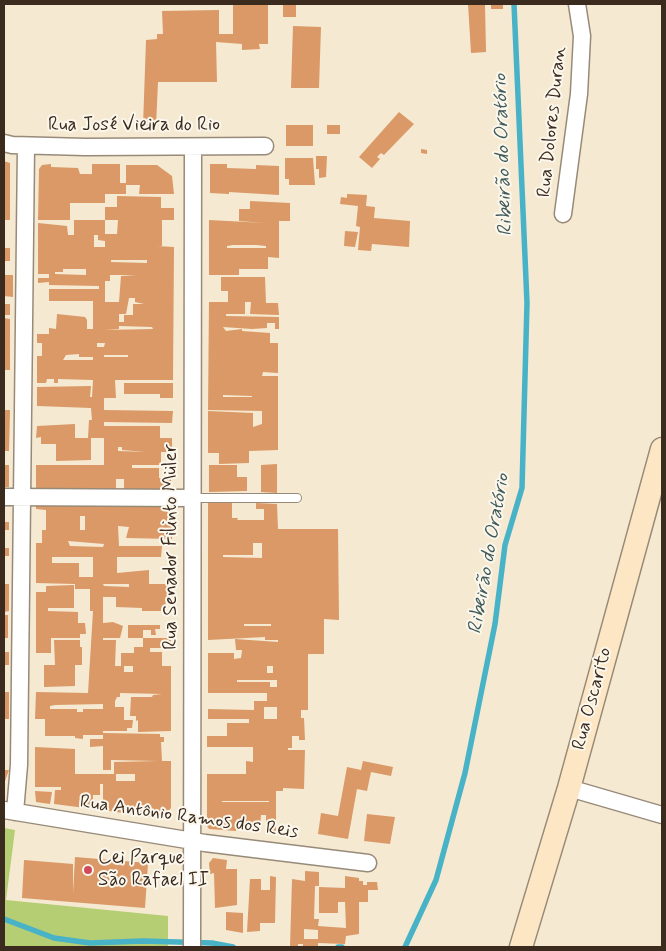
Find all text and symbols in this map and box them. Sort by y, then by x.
street label: Rua Dolores Duran [534,46,572,198]
water label: Ribeirão do Oratório [489,73,519,237]
street label: Rua José Vieira do Rio [48,115,220,137]
street label: Rua Senador Filinto Müler [161,444,183,650]
water label: Ribeirão do Oratório [464,472,516,636]
street label: Rua Oscarito [568,645,618,753]
street label: Rua Antônio Ramos dos Reis [78,791,300,845]
place label: Cei Parque São Rafael II [98,848,209,892]
marker: Cei Parque São Rafael II [82,864,94,876]

